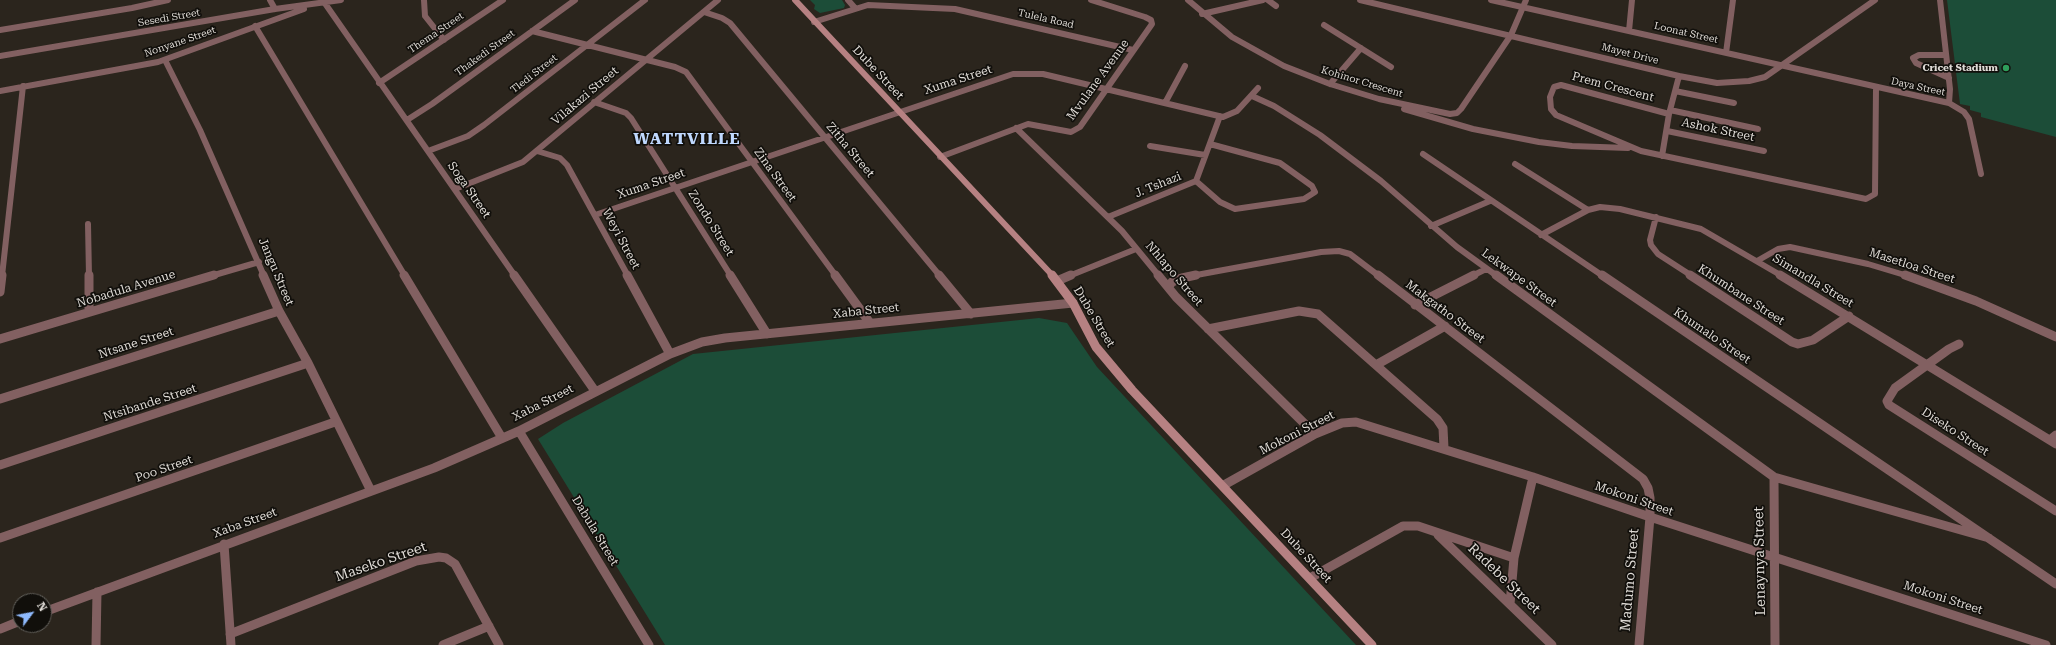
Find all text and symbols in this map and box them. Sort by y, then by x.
street label: Sesedi Street [137,7,201,29]
street label: Tulela Road [1017,7,1075,31]
street label: Thema Street [406,10,466,56]
street label: Loonat Street [1653,20,1719,46]
street label: Nonyane Street [143,24,217,60]
street label: Thakedi Street [453,27,517,79]
street label: Mvulane Avenue [1064,37,1132,123]
street label: Mayet Drive [1600,41,1660,67]
street label: Dube Street [849,43,907,103]
street label: Tledi Street [508,52,560,96]
street label: Xuma Street [922,62,994,98]
place label: Cricet Stadium [1922,62,1998,74]
marker: Cricet Stadium [2001,63,2011,73]
street label: Vilakazi Street [549,64,621,128]
street label: Kohinor Crescent [1320,64,1404,100]
street label: Prem Crescent [1570,69,1656,105]
street label: Daya Street [1890,75,1946,99]
street label: Ashok Street [1680,115,1756,145]
street label: Zitha Street [823,120,877,180]
district label: WATTVILLE [633,129,741,149]
street label: Zina Street [751,145,799,205]
street label: Soga Street [444,159,494,221]
street label: Xuma Street [615,166,687,202]
street label: J. Tshazi [1133,169,1183,201]
street label: Zondo Street [685,187,737,259]
street label: Weyi Street [599,206,643,272]
street label: Jangu Street [255,236,297,308]
street label: Nhlapo Street [1142,239,1206,309]
street label: Masetloa Street [1867,245,1957,287]
street label: Lekwape Street [1479,246,1559,310]
street label: Simandla Street [1770,251,1856,311]
street label: Khumbane Street [1695,262,1787,328]
street label: Nobadula Avenue [75,267,177,311]
street label: Makgatho Street [1403,278,1487,346]
street label: Dube Street [1070,284,1118,350]
street label: Xaba Street [832,300,900,322]
street label: Khumalo Street [1671,305,1753,367]
street label: Ntsane Street [97,324,175,362]
street label: Ntsibande Street [102,381,198,425]
street label: Xaba Street [510,381,576,425]
street label: Diseko Street [1919,405,1991,459]
street label: Mokoni Street [1257,408,1337,458]
street label: Poo Street [133,452,195,486]
street label: Mokoni Street [1593,479,1675,519]
street label: Dabula Street [569,494,621,568]
street label: Xaba Street [211,505,279,541]
street label: Lenaynya Street [1751,506,1769,616]
street label: Dube Street [1277,526,1335,586]
street label: Madumo Street [1617,528,1643,632]
street label: Maseko Street [333,538,429,586]
street label: Radebe Street [1464,540,1544,618]
street label: Mokoni Street [1902,578,1984,618]
north arrow [12,593,52,633]
text: N [34,600,50,614]

